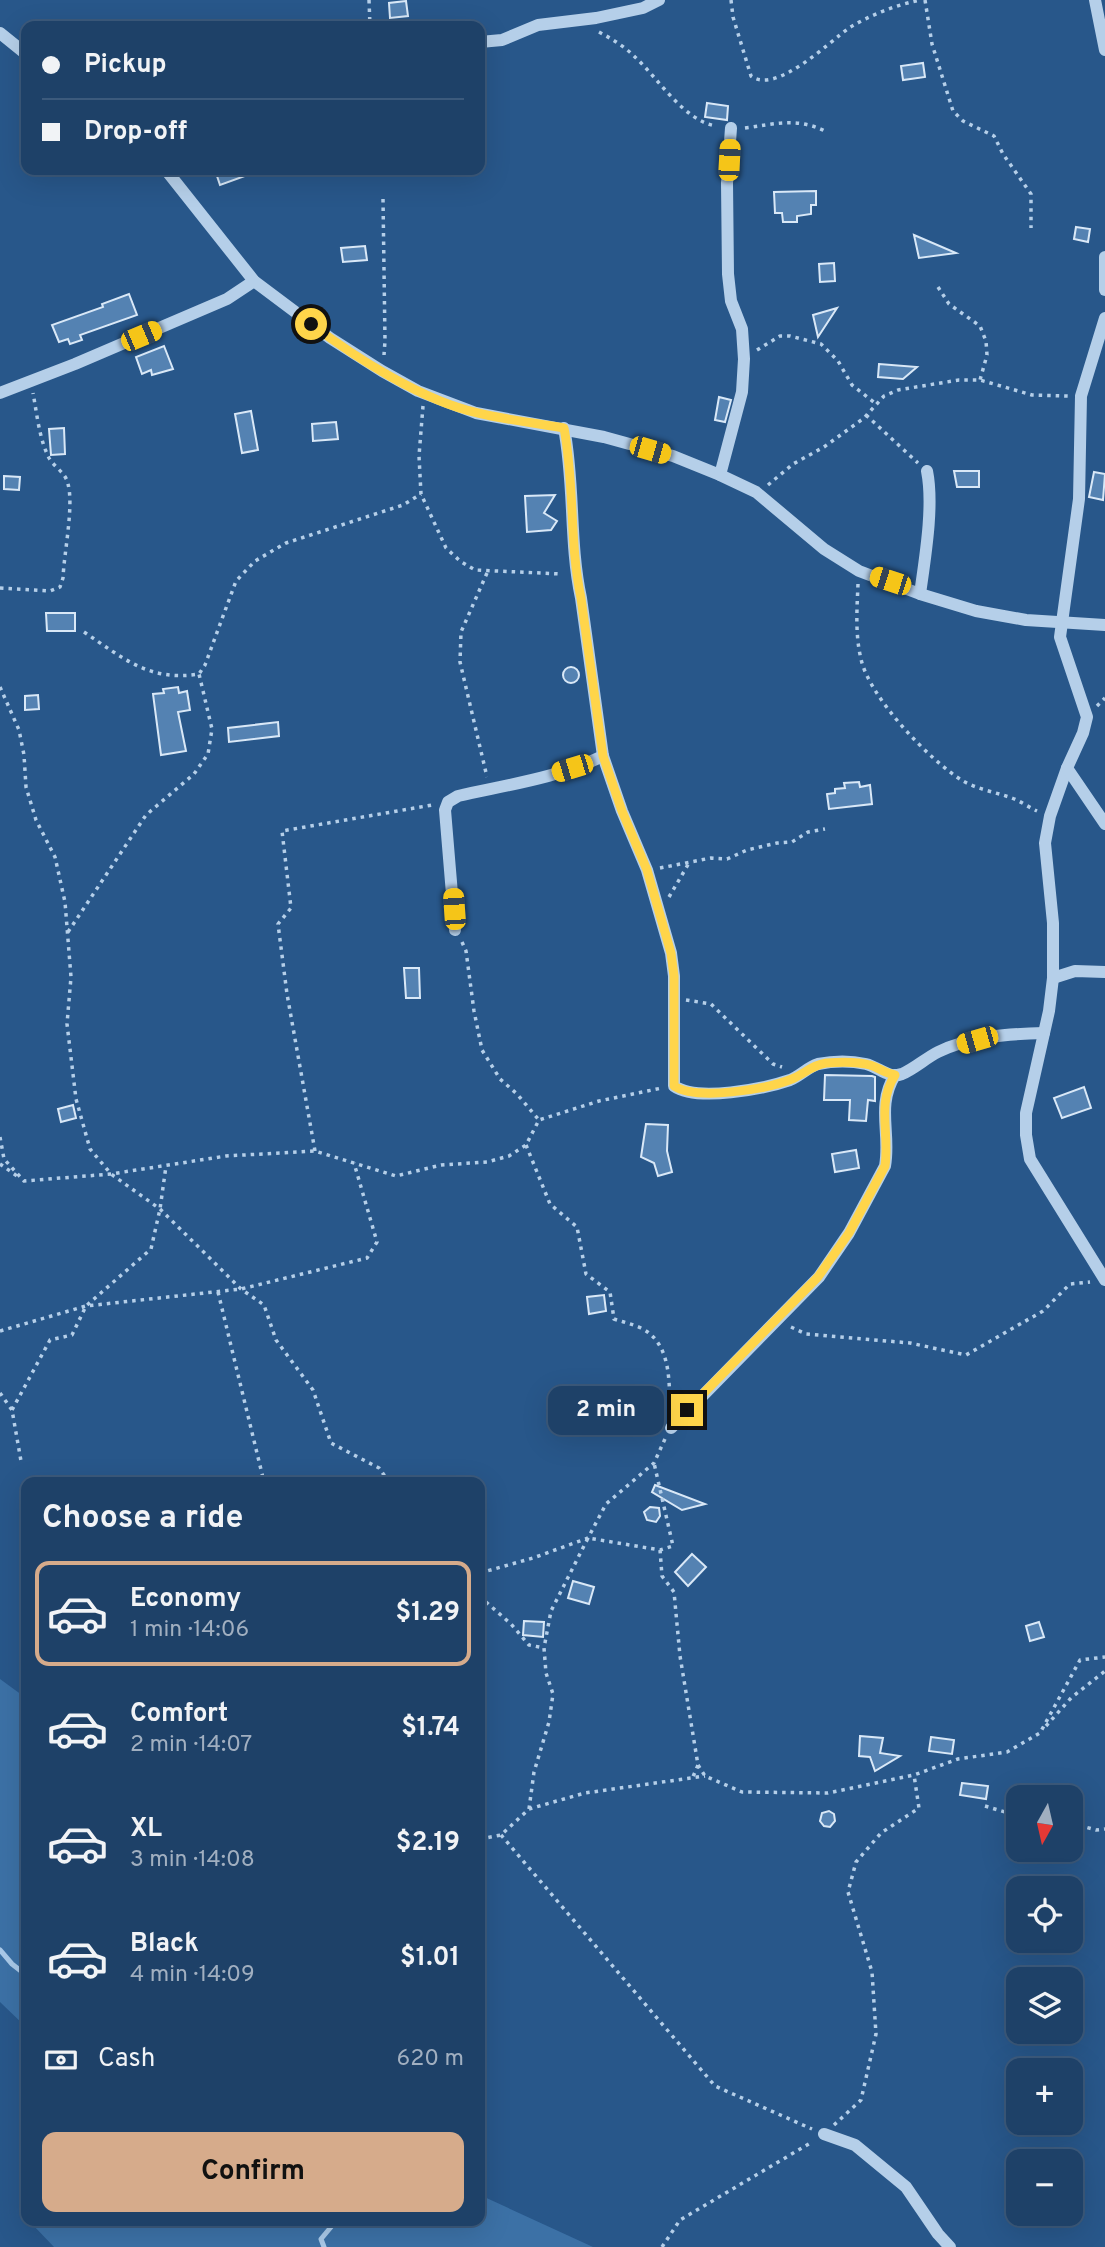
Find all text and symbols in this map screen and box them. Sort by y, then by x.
text: Pickup [84,49,167,82]
text: Drop-off [84,116,187,149]
car [718,138,741,182]
route start [295,308,327,340]
car [118,318,165,354]
car [627,434,674,466]
car [867,565,914,597]
car [549,752,596,784]
car [443,887,466,931]
car [954,1024,1001,1056]
callout: 2 min [547,1386,662,1434]
route end [671,1394,703,1426]
text: 2 min [576,1396,636,1425]
text: Choose a ride [42,1499,243,1539]
icon: car [46,1582,109,1645]
text: Economy [130,1583,241,1616]
text: $1.29 [396,1597,460,1630]
text: 1 min · 14:06 [130,1616,249,1645]
icon: car [46,1697,109,1760]
text: Comfort [130,1698,228,1731]
text: $1.74 [401,1712,460,1745]
text: 2 min · 14:07 [130,1731,252,1760]
north arrow [1006,1785,1083,1862]
map controls [1006,1785,1083,2226]
icon: car [46,1812,109,1875]
text: XL [130,1813,162,1846]
text: $2.19 [396,1827,460,1860]
text: 3 min · 14:08 [130,1846,255,1875]
button: locate [1006,1876,1083,1953]
icon: car [46,1927,109,1990]
text: Black [130,1928,199,1961]
text: $1.01 [400,1942,460,1975]
text: 4 min · 14:09 [130,1961,255,1990]
button: layers [1006,1967,1083,2044]
icon: cash [42,2041,80,2079]
text: Cash [98,2043,155,2076]
text: 620 m [397,2045,464,2074]
button: + [1006,2058,1083,2135]
button: Confirm [42,2132,464,2212]
button: − [1006,2149,1083,2226]

